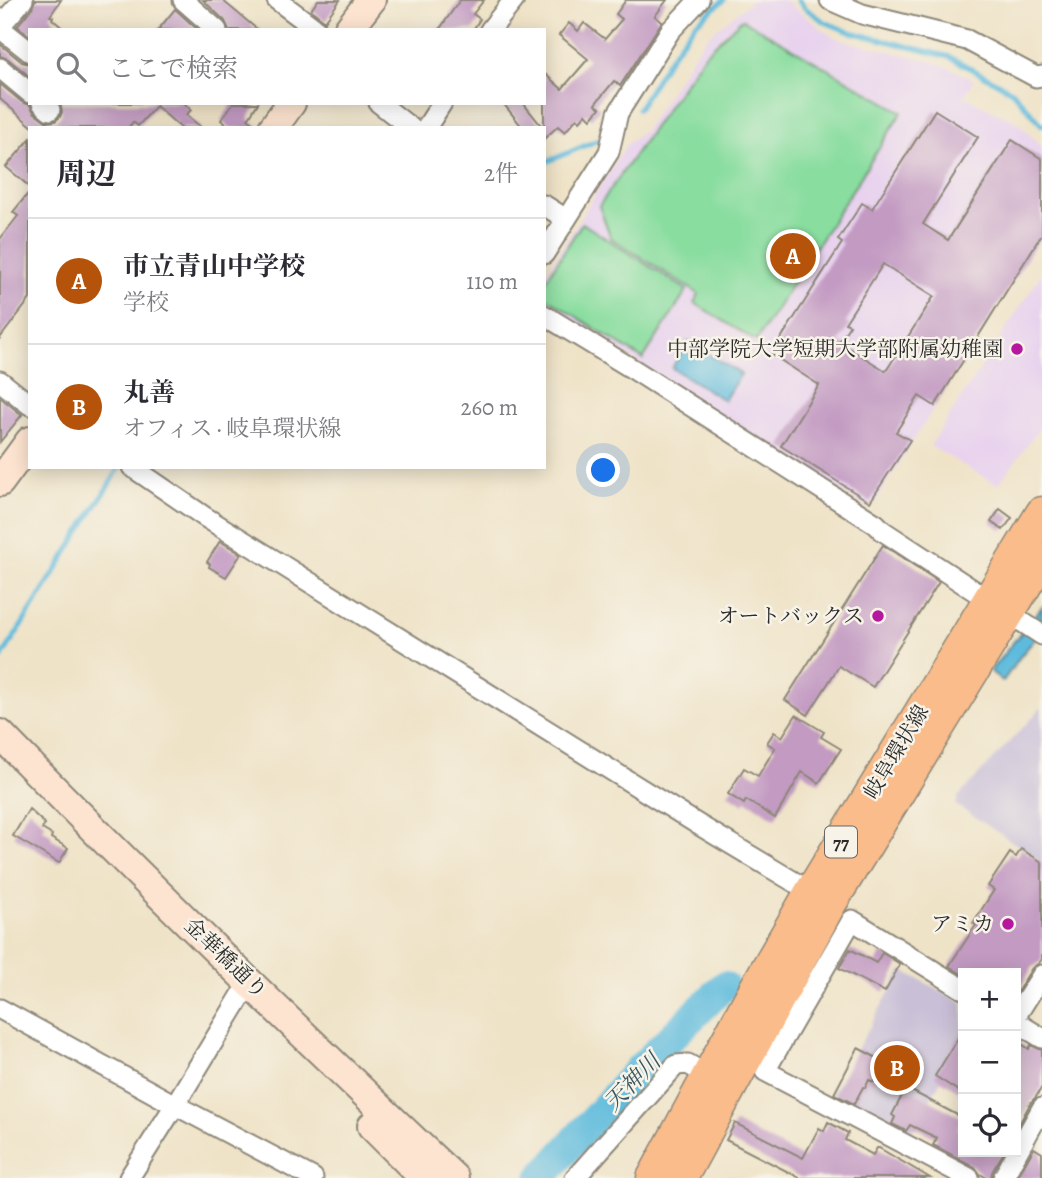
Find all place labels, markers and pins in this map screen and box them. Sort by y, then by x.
pin: A [770,230,816,282]
place label: 中部学院大学短期大学部附属幼稚園 [667,335,1003,363]
marker: 中部学院大学短期大学部附属幼稚園 [1009,341,1025,357]
place label: オートバックス [718,602,864,630]
marker: オートバックス [870,608,886,624]
place label: アミカ [931,910,994,938]
marker: アミカ [1000,916,1016,932]
pin: B [874,1042,920,1094]

